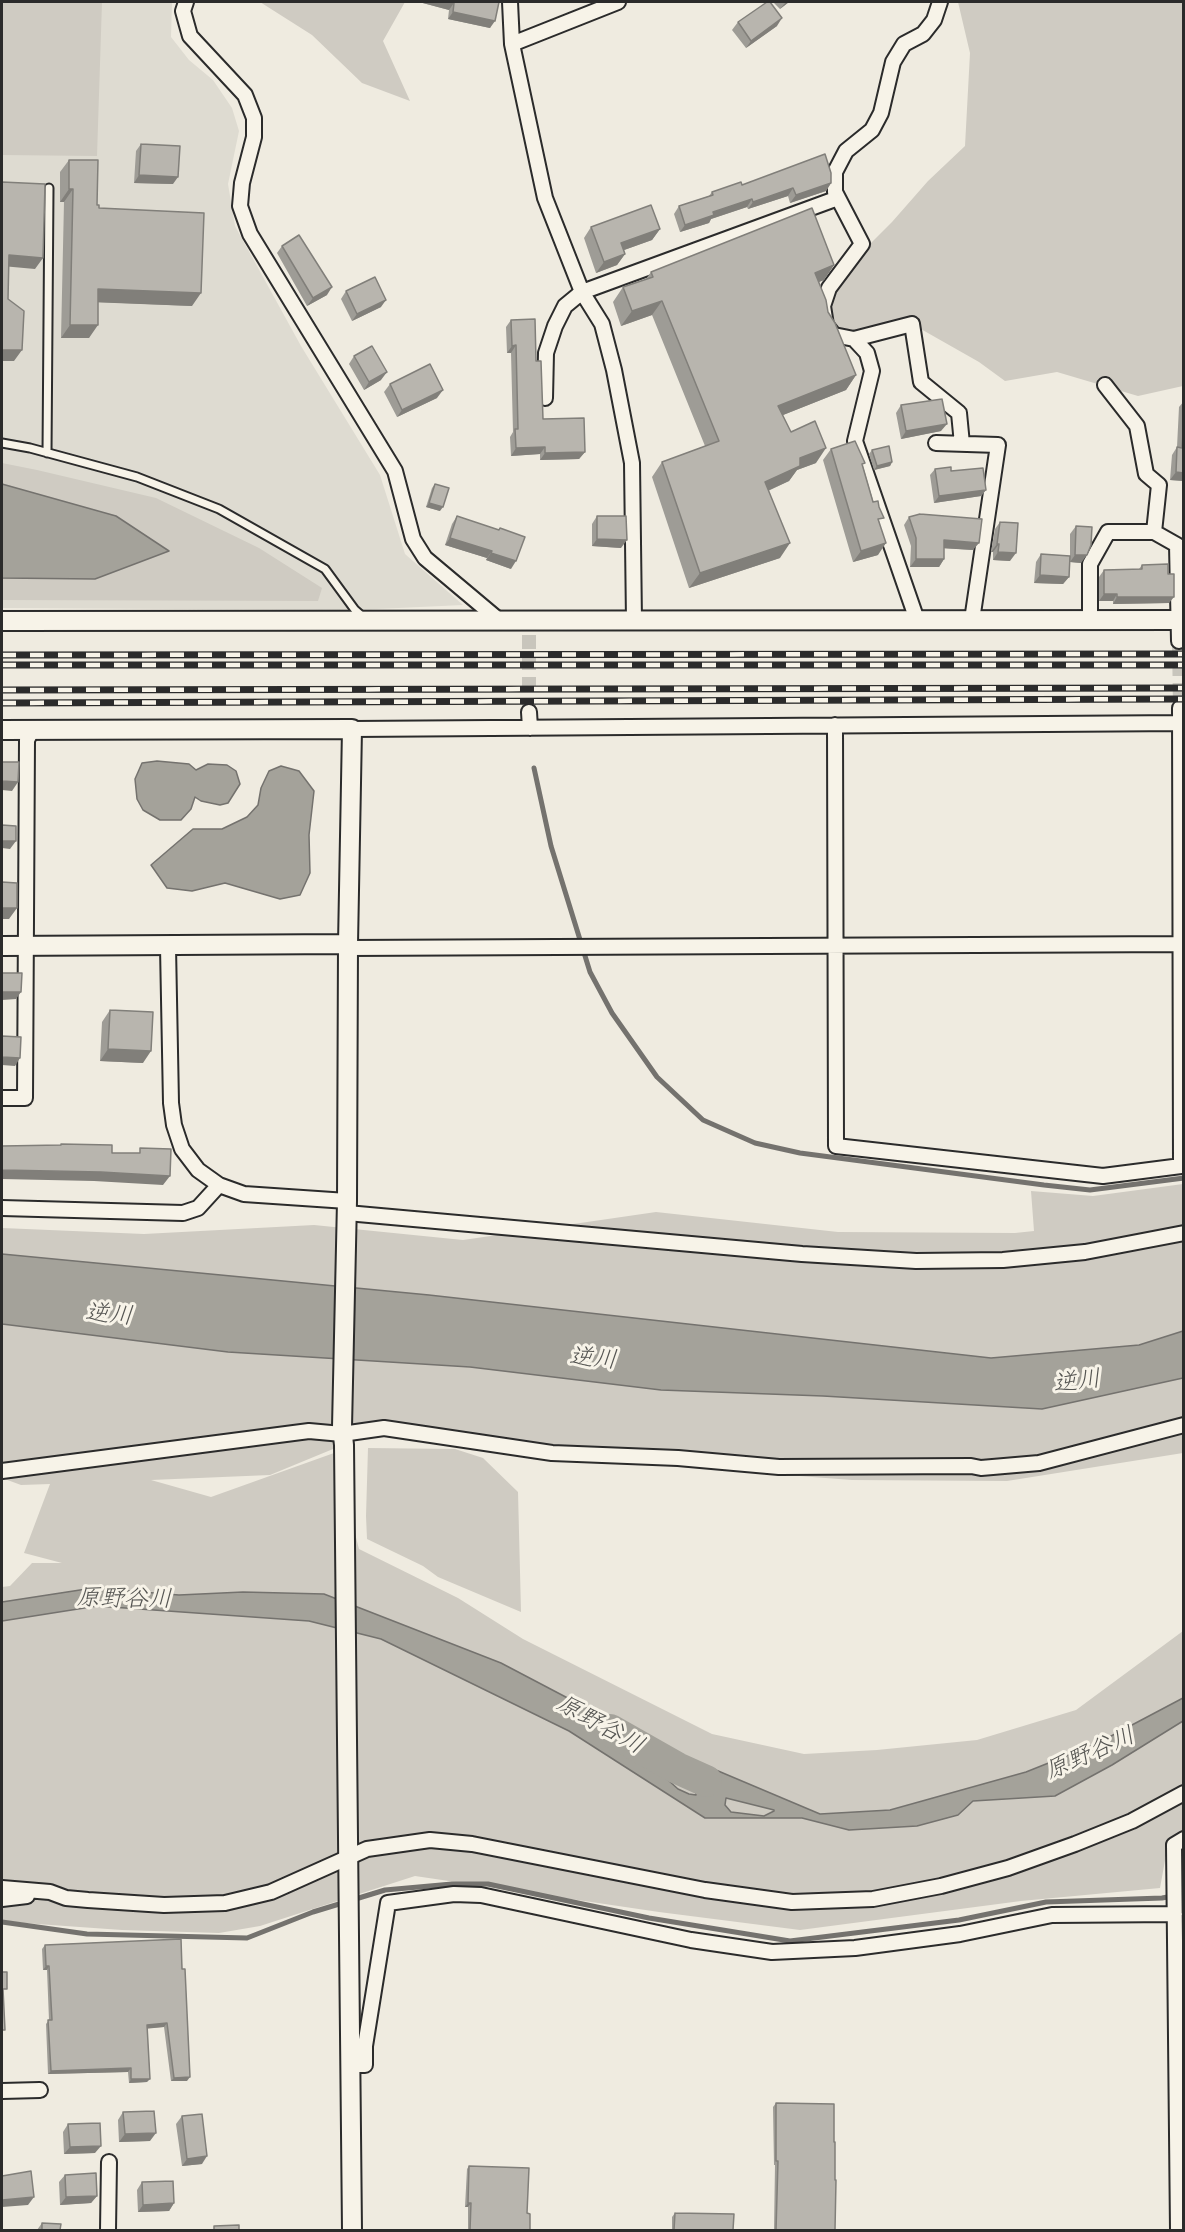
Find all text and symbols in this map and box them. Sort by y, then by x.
water label: 逆川 [84,1299,134,1331]
water label: 逆川 [568,1343,618,1375]
water label: 逆川 [1051,1365,1103,1399]
water label: 原野谷川 [76,1584,172,1614]
water label: 原野谷川 [551,1689,649,1761]
water label: 原野谷川 [1040,1721,1140,1787]

